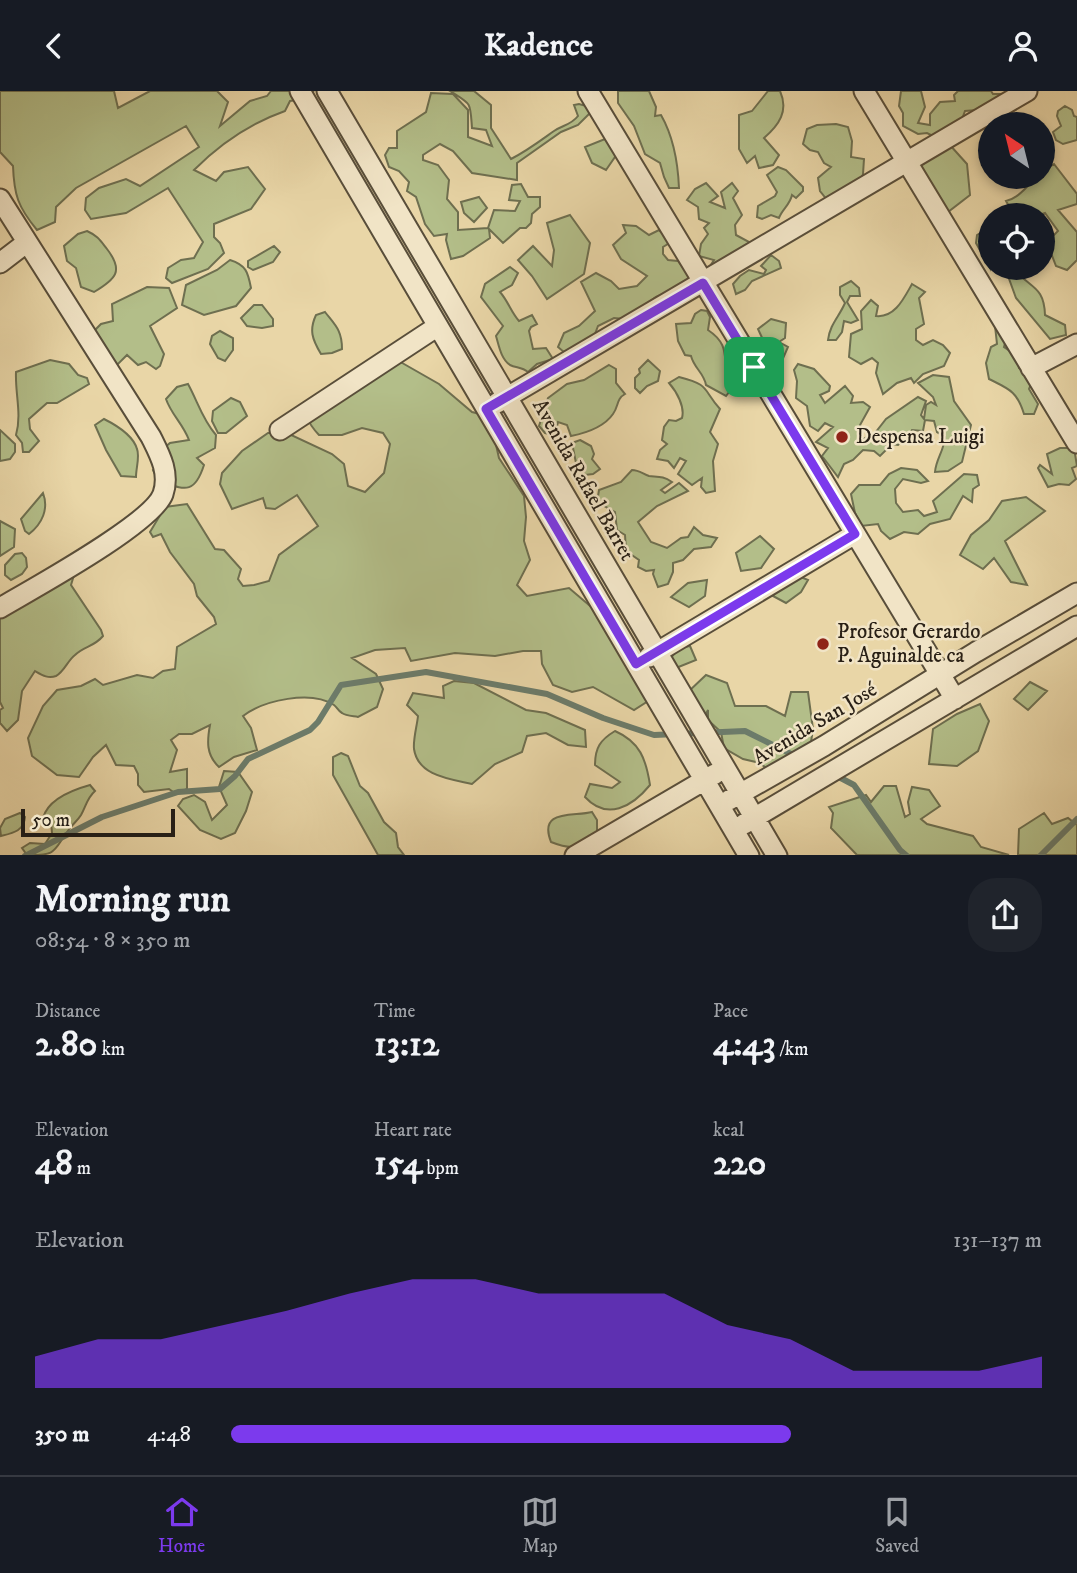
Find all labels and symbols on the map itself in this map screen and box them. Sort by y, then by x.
north arrow [978,112,1055,189]
pin [724,337,784,397]
street label: Avenida Rafael Barret [526,395,640,566]
place label: Despensa Luigi [856,424,984,450]
marker: Despensa Luigi [834,429,850,445]
place label: Profesor Gerardo P. Aguinalde ca [837,619,980,669]
marker: Profesor Gerardo P. Aguinalde ca [815,636,831,652]
street label: Avenida San José [748,677,882,771]
scale bar [21,807,175,838]

